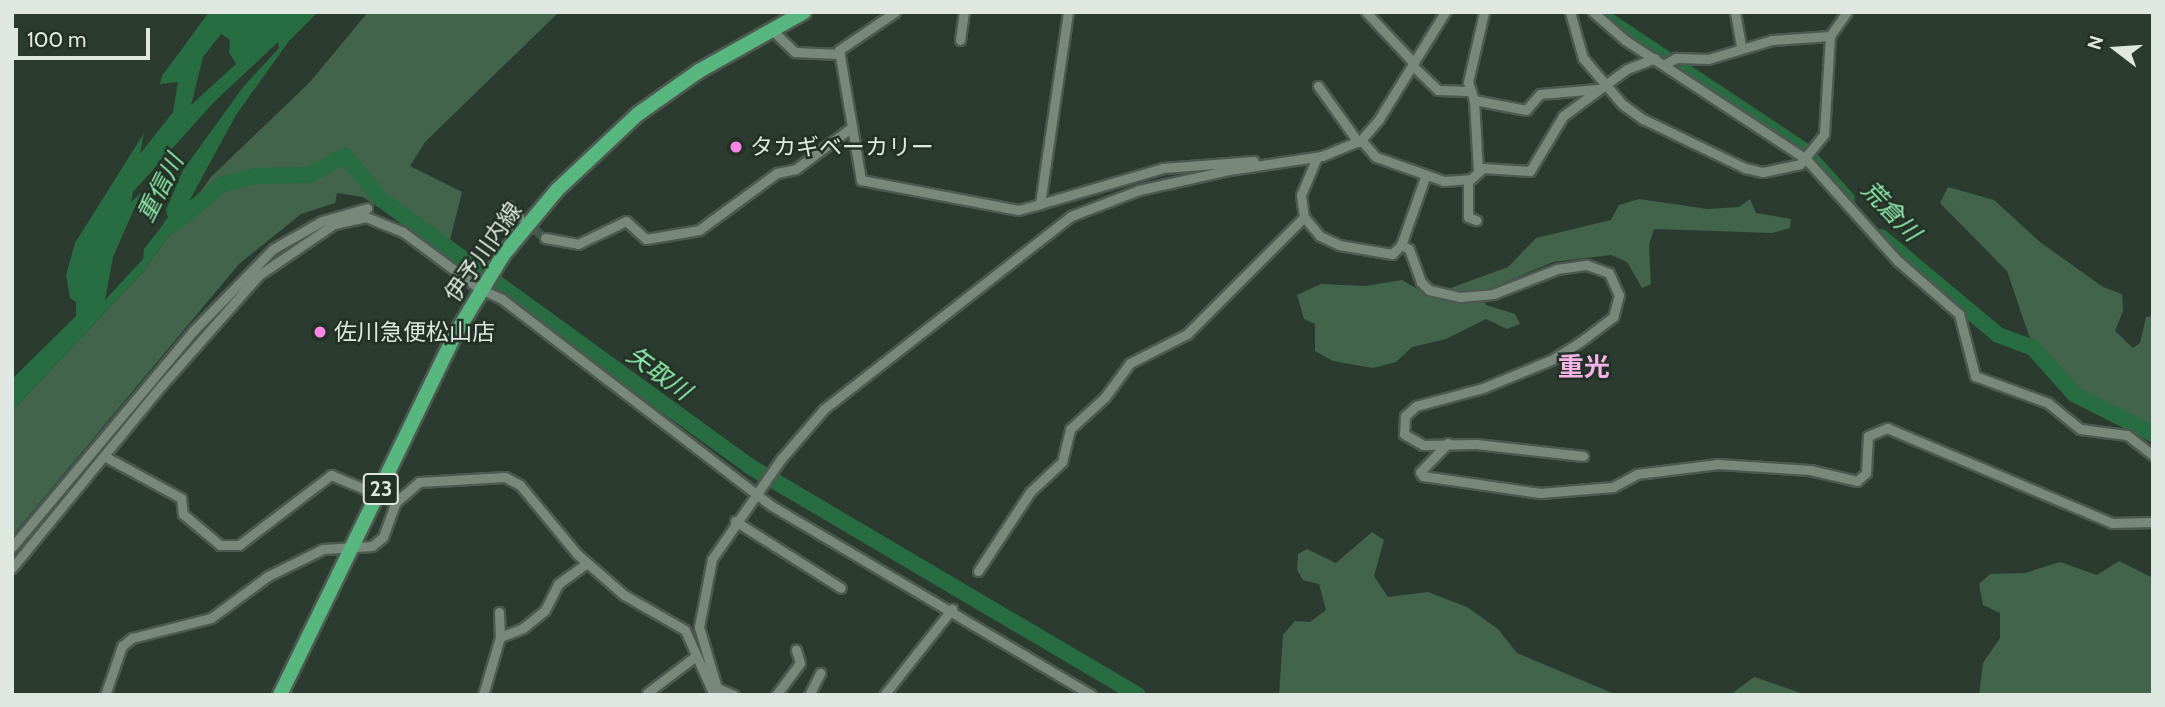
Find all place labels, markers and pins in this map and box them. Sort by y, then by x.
place label: タカギベーカリー [750,133,934,161]
marker: タカギベーカリー [728,139,744,155]
place label: 佐川急便松山店 [334,318,495,346]
marker: 佐川急便松山店 [312,324,328,340]

